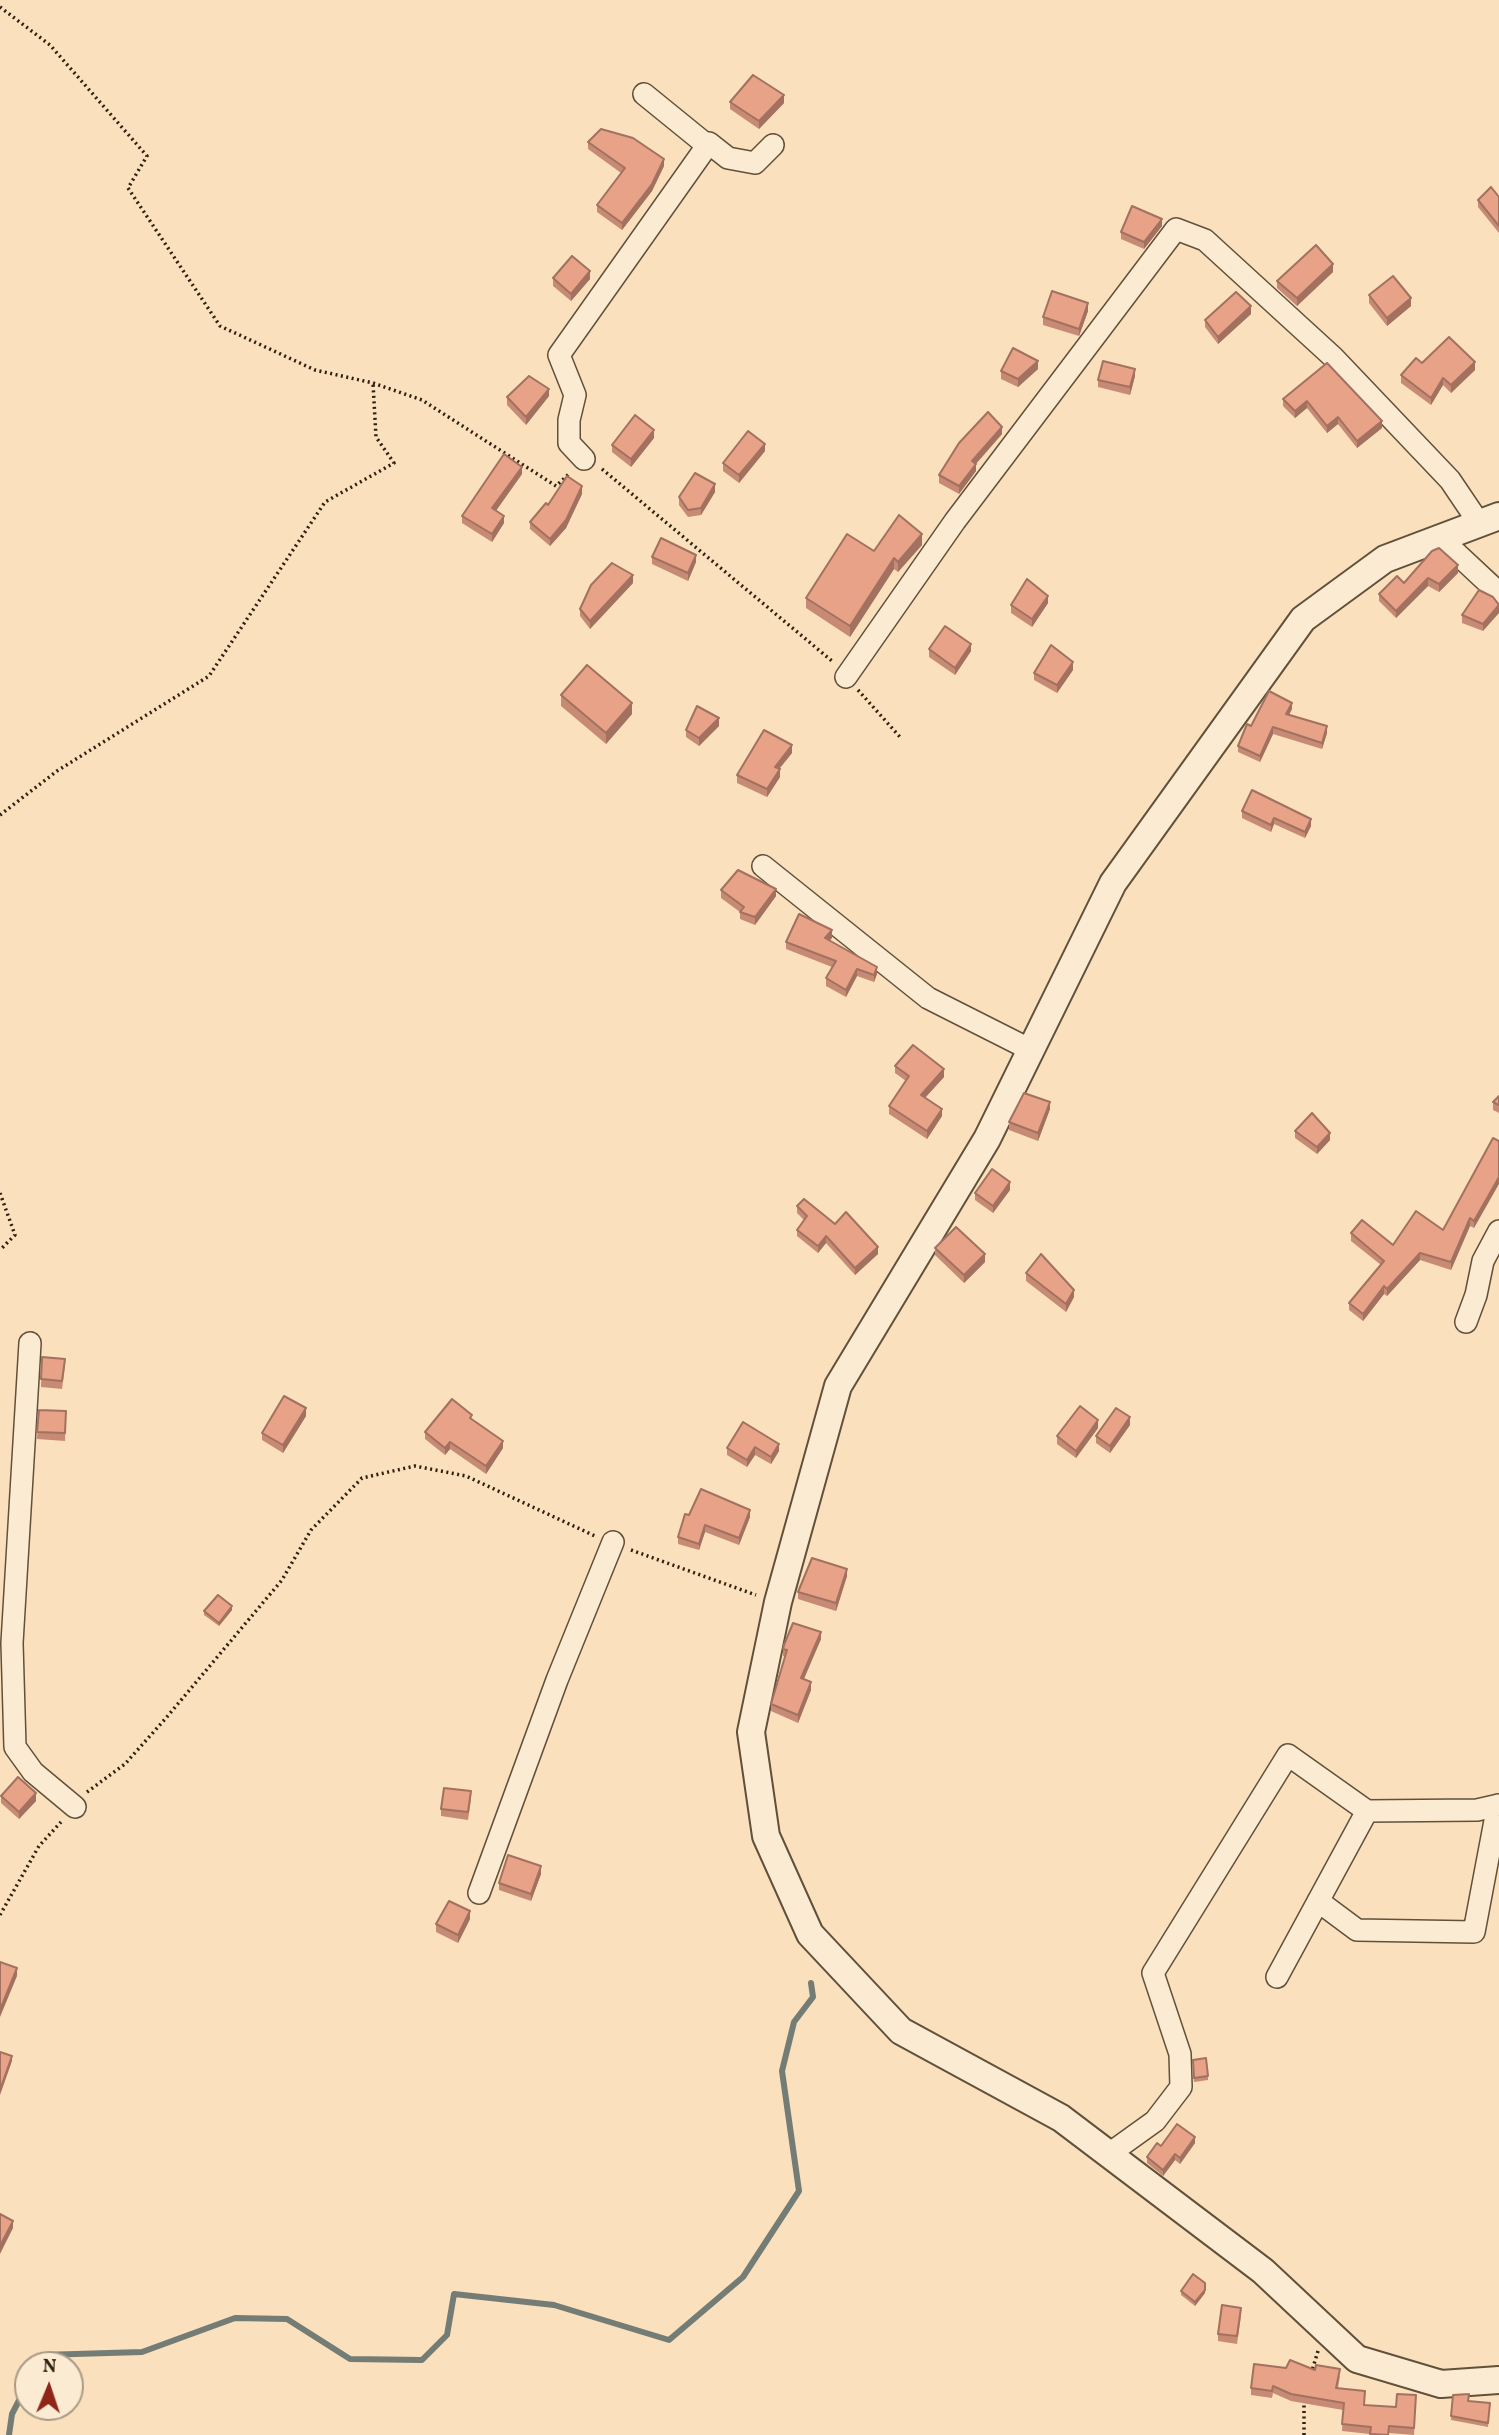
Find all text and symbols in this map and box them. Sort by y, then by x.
north arrow [14,2351,84,2421]
text: N [42,2354,57,2380]

